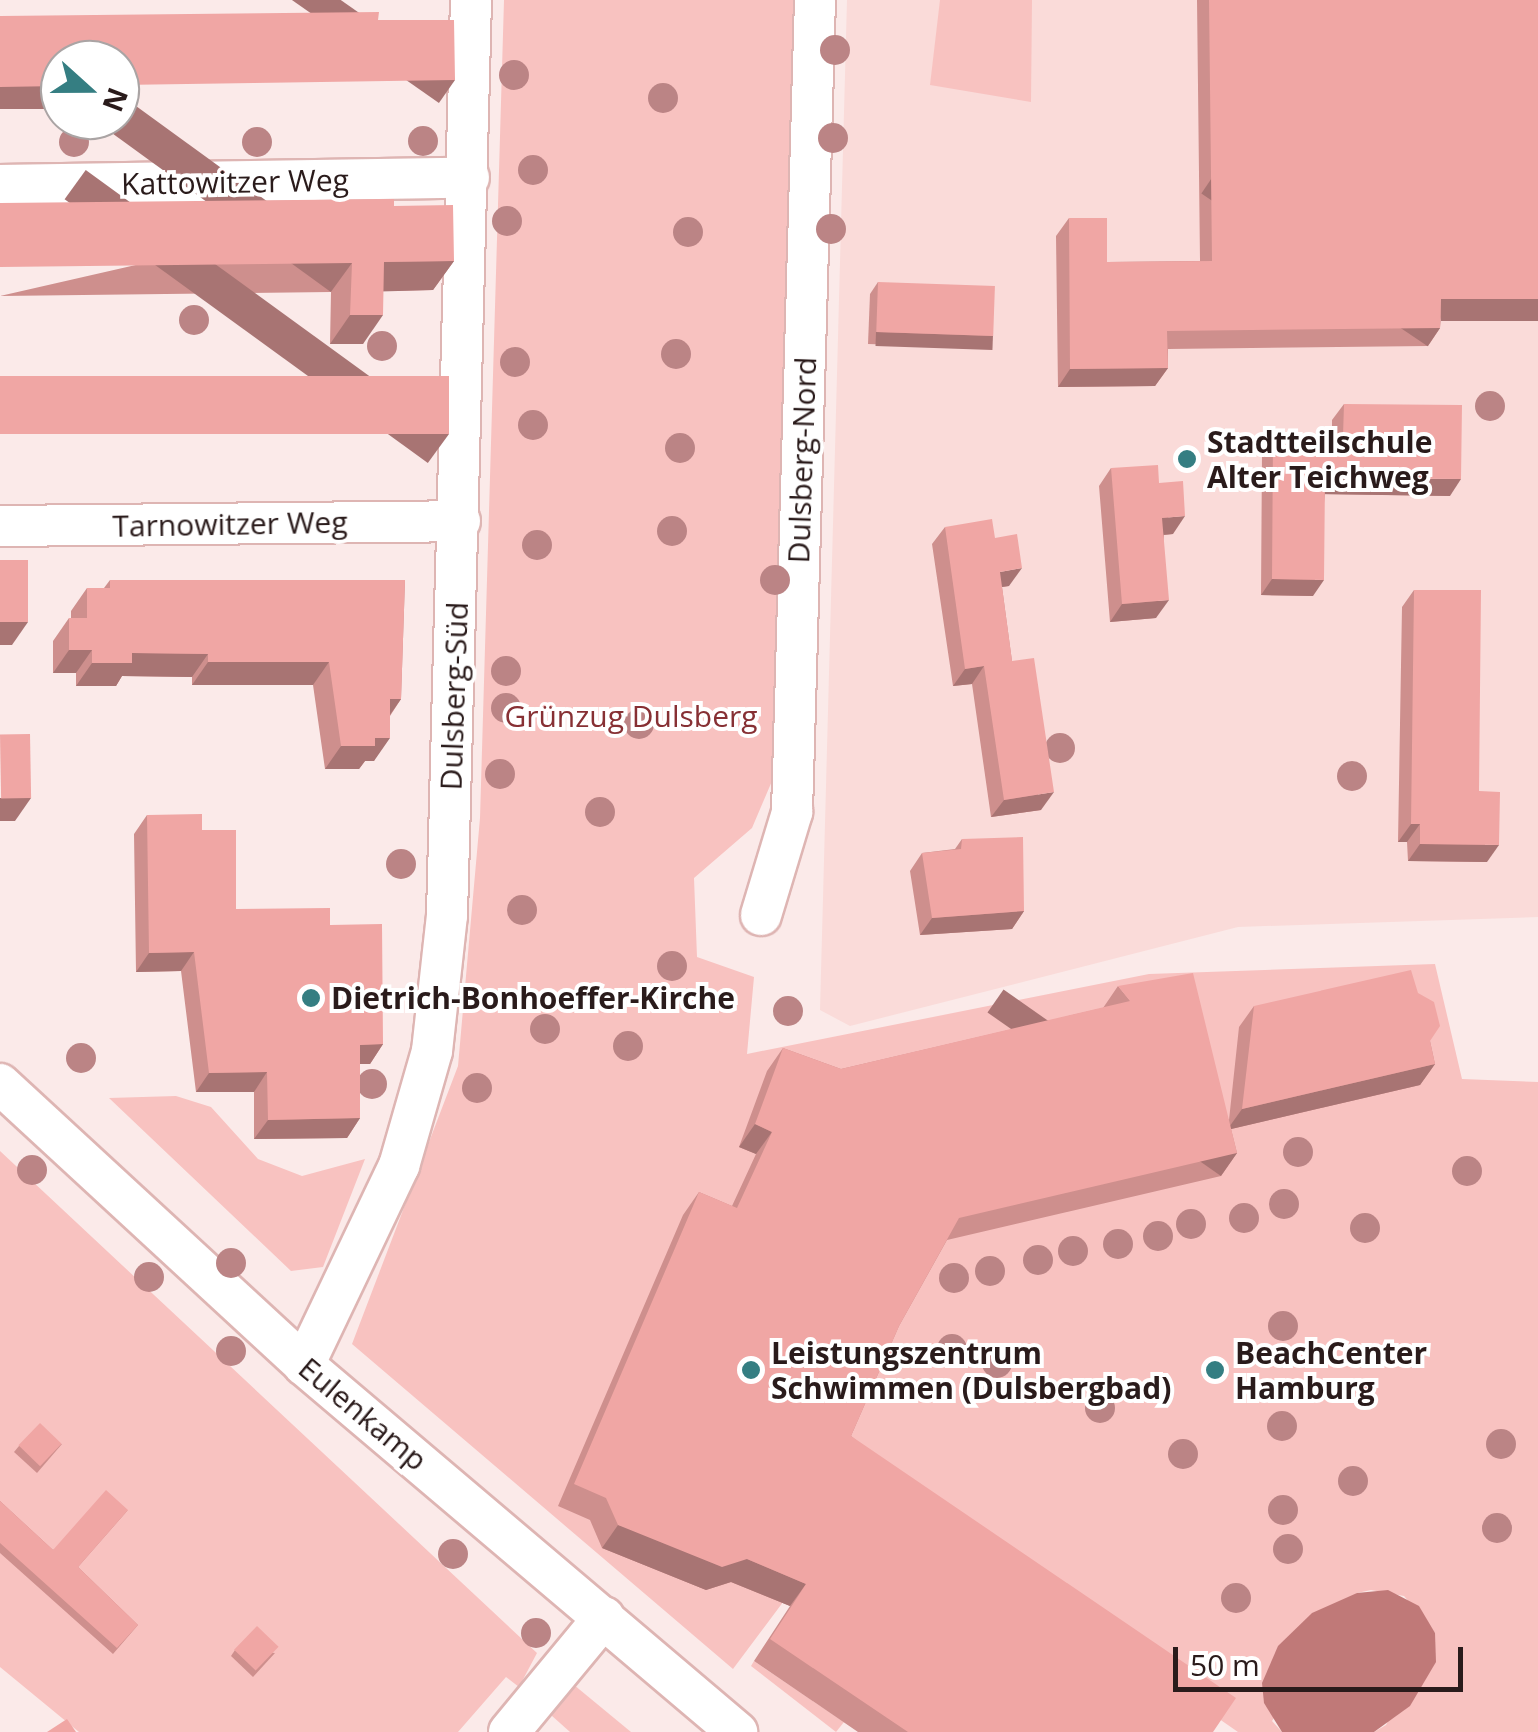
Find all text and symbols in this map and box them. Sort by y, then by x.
north arrow [40,40,140,140]
text: N [94,83,138,117]
street label: Kattowitzer Weg [121,162,349,202]
street label: Dulsberg-Nord [780,356,824,564]
place label: Stadtteilschule Alter Teichweg [1207,424,1432,494]
marker: Stadtteilschule Alter Teichweg [1176,448,1198,470]
street label: Tarnowitzer Weg [112,504,348,544]
street label: Dulsberg-Süd [433,601,475,791]
park label: Grünzug Dulsberg [504,698,758,734]
place label: Dietrich-Bonhoeffer-Kirche [331,980,735,1016]
marker: Dietrich-Bonhoeffer-Kirche [300,987,322,1009]
place label: Leistungszentrum Schwimmen (Dulsbergbad) [771,1335,1171,1406]
place label: BeachCenter Hamburg [1235,1335,1427,1406]
street label: Eulenkamp [292,1350,434,1478]
marker: Leistungszentrum Schwimmen (Dulsbergbad) [740,1359,762,1381]
marker: BeachCenter Hamburg [1204,1359,1226,1381]
scale bar [1178,1627,1468,1689]
text: 50 m [1190,1644,1260,1685]

